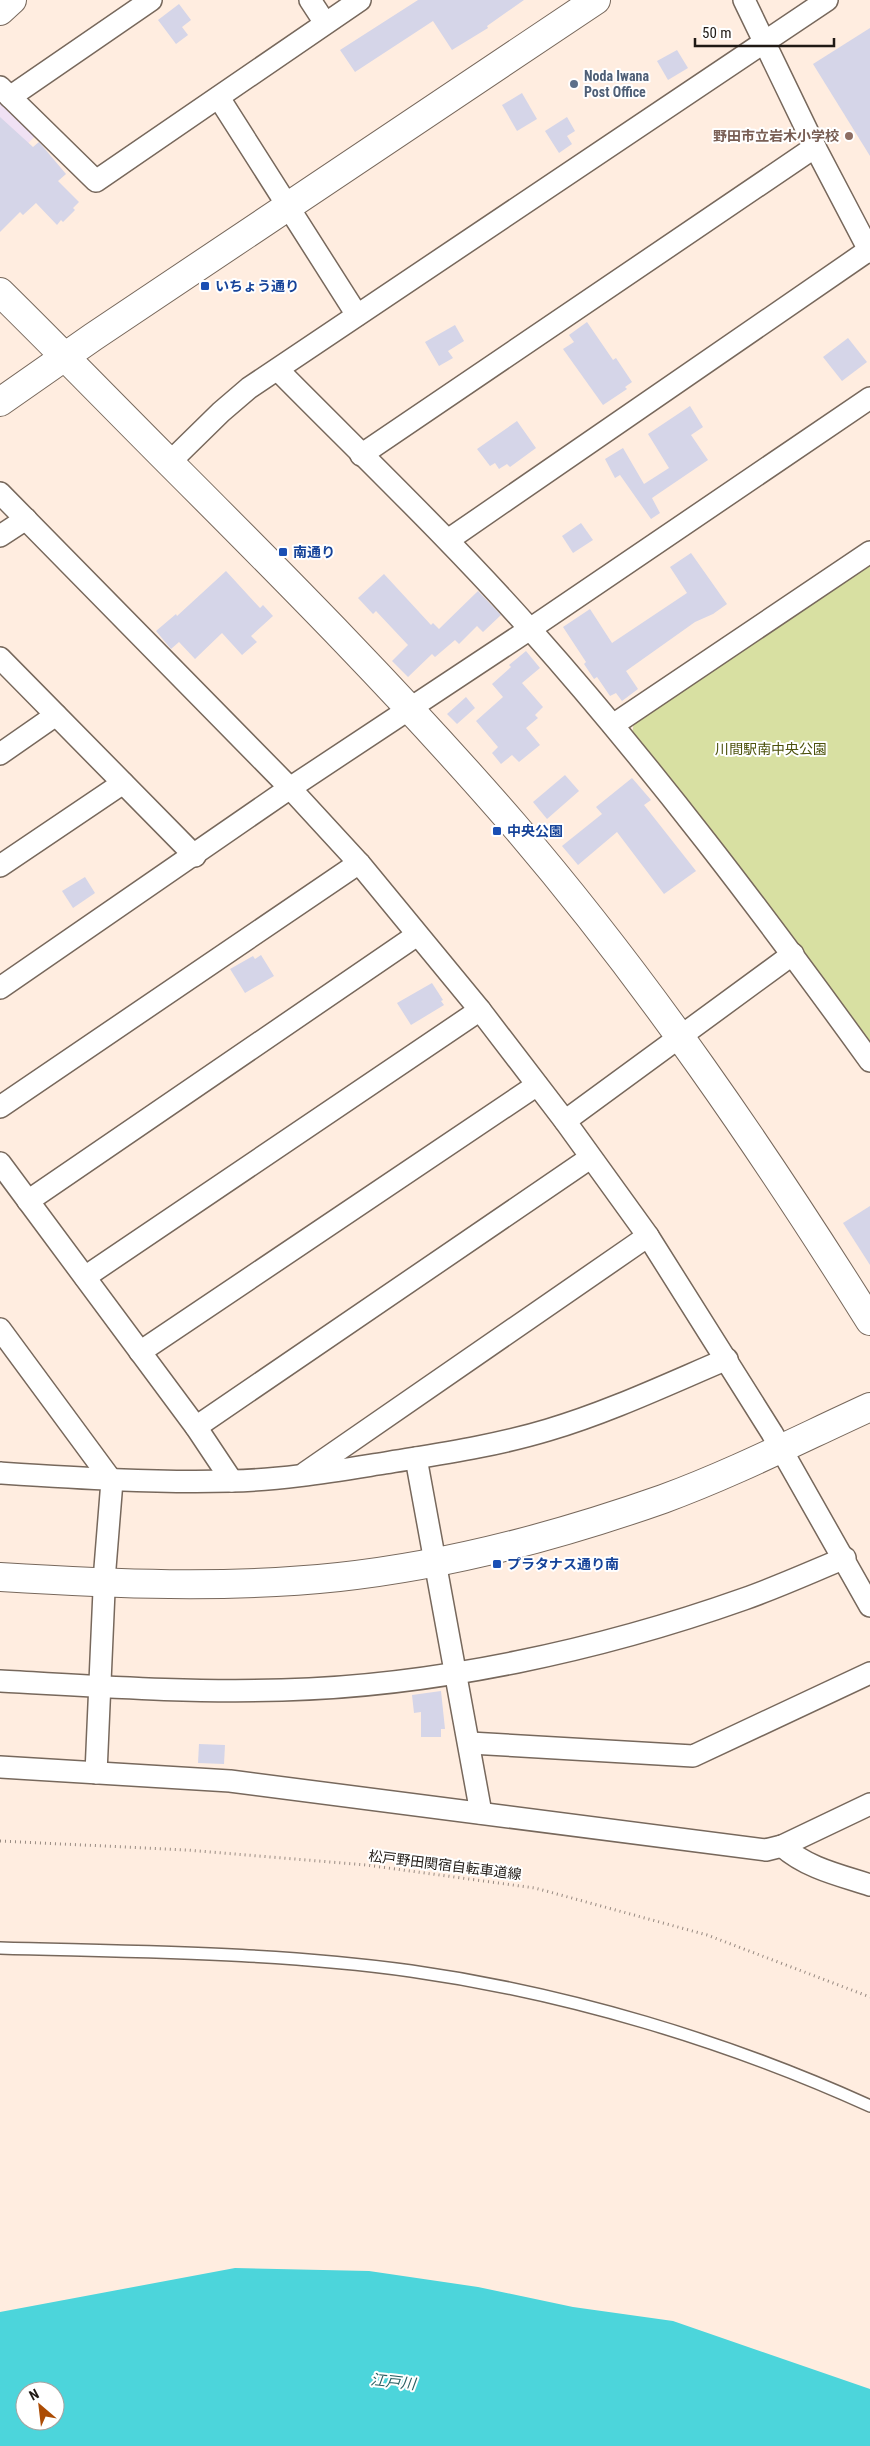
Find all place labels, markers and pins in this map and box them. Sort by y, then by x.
place label: Noda Iwana Post Office [584,68,649,100]
marker: Noda Iwana Post Office [568,78,580,90]
place label: 野田市立岩木小学校 [713,128,839,144]
marker: 野田市立岩木小学校 [843,130,855,142]
place label: いちょう通り [215,278,299,294]
marker: いちょう通り [199,280,211,292]
place label: 南通り [293,544,335,560]
marker: 南通り [277,546,289,558]
place label: 中央公園 [507,823,563,839]
marker: 中央公園 [491,825,503,837]
place label: プラタナス通り南 [507,1556,619,1572]
marker: プラタナス通り南 [491,1558,503,1570]

